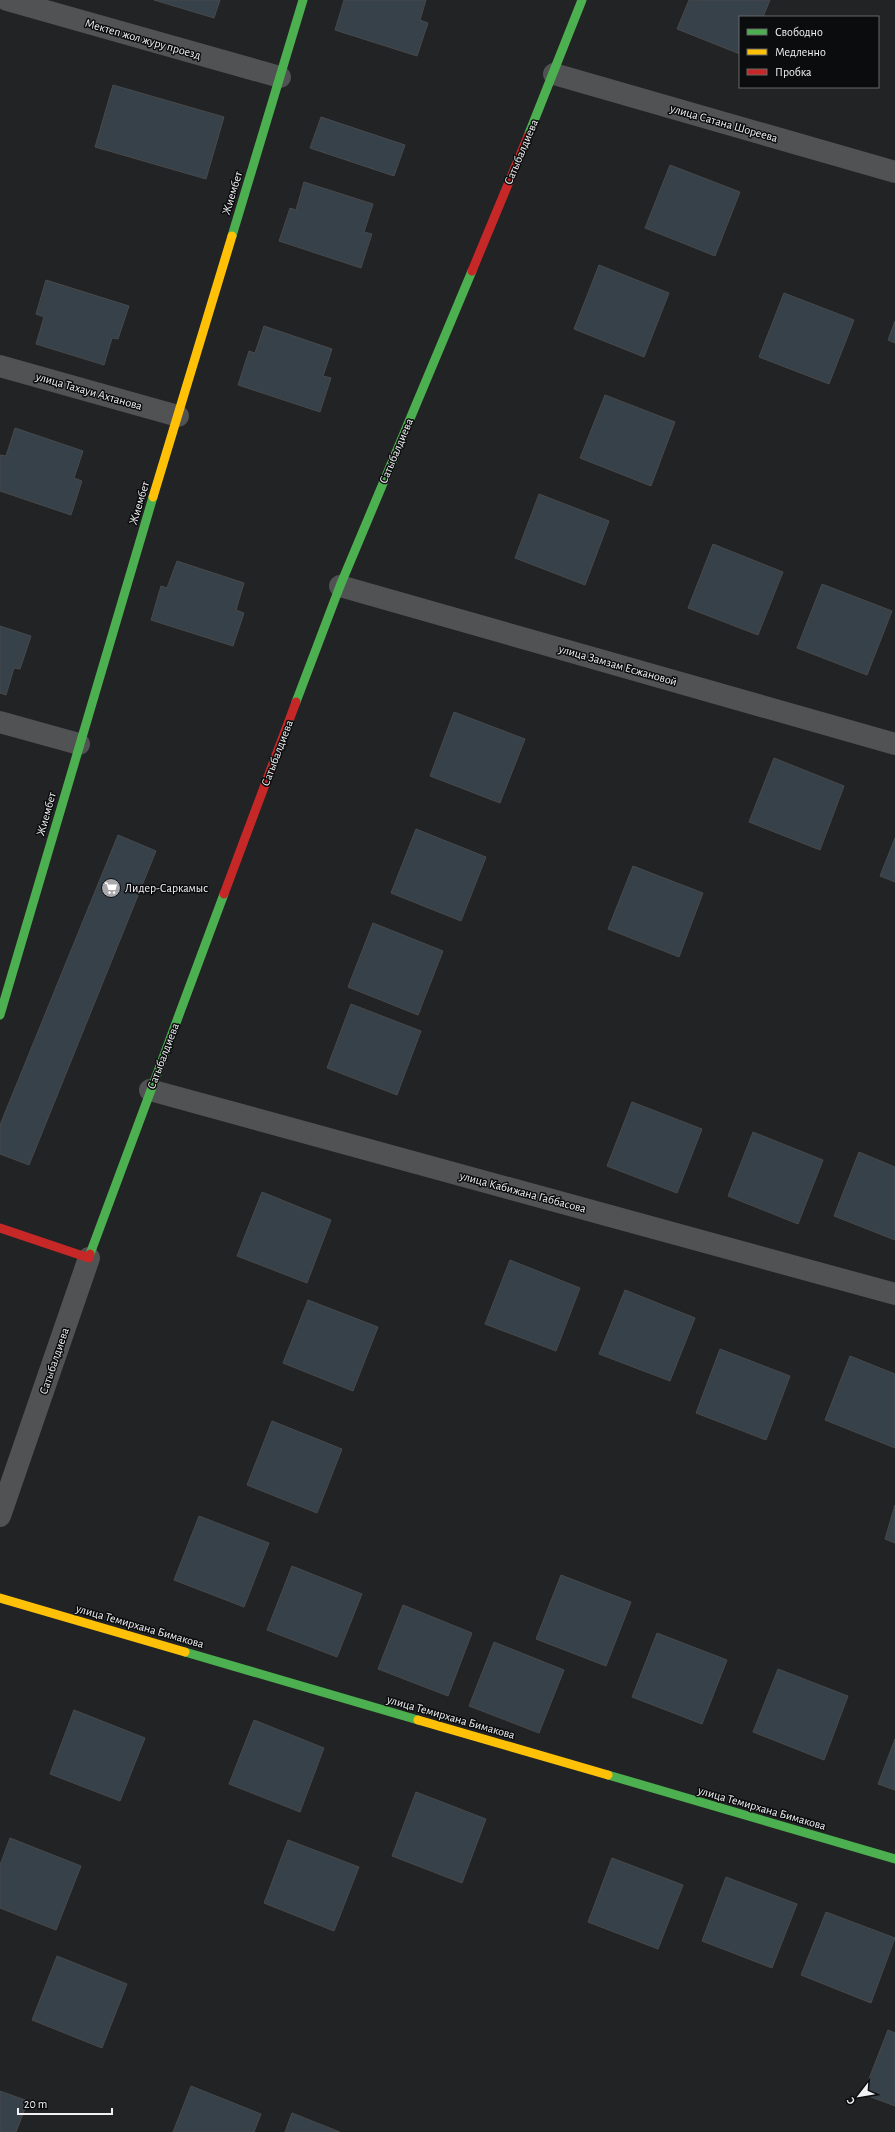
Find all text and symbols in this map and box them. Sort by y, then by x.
legend [739,16,879,88]
street label: Мектеп жол журу проезд [83,17,202,62]
text: Свободно [775,26,823,38]
text: Медленно [775,46,826,58]
text: Пробка [775,66,812,78]
street label: улица Сатана Шореева [668,102,780,145]
street label: Сатыбалдиева [502,117,540,186]
street label: Жиембет [220,169,244,216]
street label: улица Тахауи Ахтанова [33,370,144,413]
street label: Сатыбалдиева [377,416,415,485]
street label: Жиембет [127,479,151,526]
street label: улица Замзам Есжановой [556,642,678,689]
street label: Сатыбалдиева [259,718,295,788]
street label: Жиембет [34,790,58,837]
supermarket icon: Лидер-Саркамыс [100,877,122,899]
place label: Лидер-Саркамыс [125,882,208,894]
street label: Сатыбалдиева [145,1021,181,1091]
street label: улица Кабижана Габбасова [457,1169,588,1216]
street label: Сатыбалдиева [37,1326,71,1396]
street label: улица Темирхана Бимакова [73,1602,206,1651]
street label: улица Темирхана Бимакова [384,1693,517,1742]
street label: улица Темирхана Бимакова [695,1784,828,1833]
north arrow [839,2076,879,2116]
scale bar [18,2090,112,2116]
text: С [845,2095,857,2106]
text: 20 m [24,2098,47,2110]

